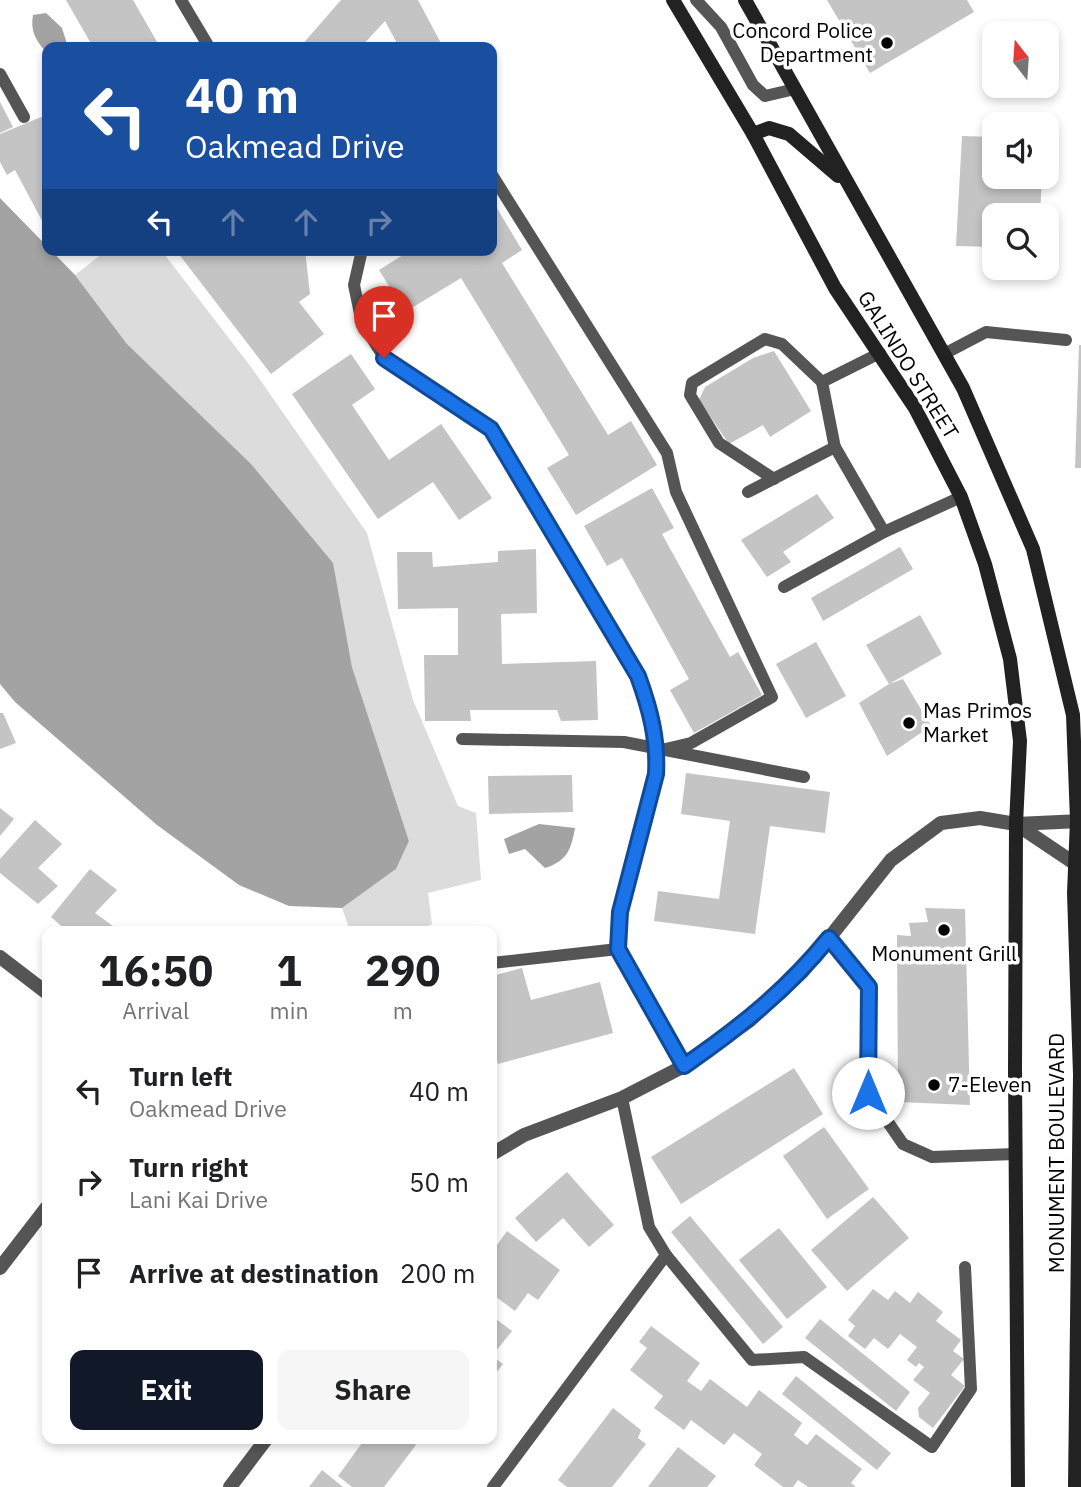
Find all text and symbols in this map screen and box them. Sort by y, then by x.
place label: Concord Police Department [732,16,873,68]
north arrow [982,21,1059,98]
map controls [982,21,1059,280]
marker: Concord Police Department [879,35,895,51]
text: 40 m [185,63,299,126]
icon: left [70,70,161,161]
button: sound [982,112,1059,189]
text: Oakmead Drive [185,125,405,167]
icon: left [141,203,179,241]
icon: ahead [214,203,252,241]
icon: ahead [287,203,325,241]
icon: right [360,203,398,241]
button: search [982,203,1059,280]
street label: GALINDO STREET [852,285,966,444]
pin [354,286,414,358]
icon: arrive [365,297,403,335]
place label: Mas Primos Market [923,696,1032,748]
marker: Mas Primos Market [901,715,917,731]
marker: Monument Grill [936,922,952,938]
place label: Monument Grill [871,939,1017,967]
text: 16:50 [98,943,213,998]
text: 1 [276,943,302,998]
text: 290 [365,943,441,998]
text: Arrival [122,995,189,1025]
text: min [270,995,308,1025]
text: m [393,995,413,1025]
street label: MONUMENT BOULEVARD [1042,1033,1070,1273]
position arrow [831,1056,905,1130]
text: Turn left [129,1059,232,1093]
place label: 7-Eleven [948,1070,1032,1098]
icon: left [70,1072,108,1110]
text: 40 m [409,1074,469,1108]
marker: 7-Eleven [926,1077,942,1093]
text: Oakmead Drive [129,1093,287,1123]
text: Turn right [129,1150,248,1184]
icon: right [70,1163,108,1201]
text: 50 m [409,1165,469,1199]
text: Lani Kai Drive [129,1184,268,1214]
icon: arrive [70,1254,108,1292]
text: Arrive at destination [129,1256,379,1290]
text: 200 m [400,1256,476,1290]
button: Exit [70,1350,263,1430]
button: Share [277,1350,469,1430]

